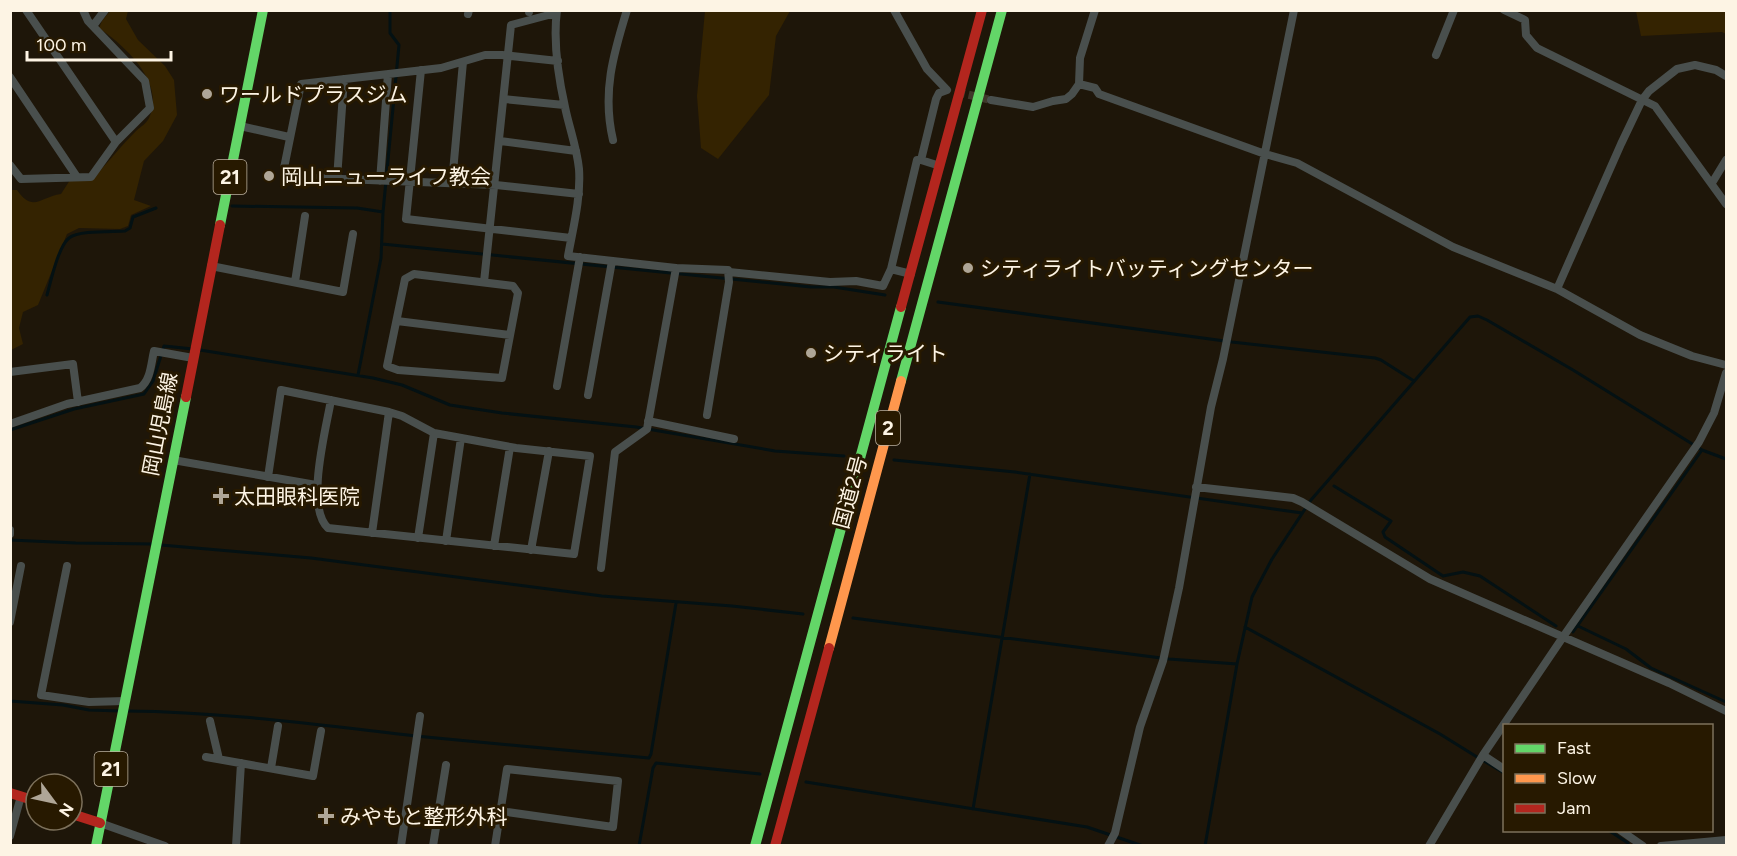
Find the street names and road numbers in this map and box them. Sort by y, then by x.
road number: 21 [214,160,246,194]
street label: 岡山児島線 [138,370,182,478]
road number: 2 [876,411,900,445]
street label: 国道2号 [828,453,872,531]
road number: 21 [94,752,128,786]

